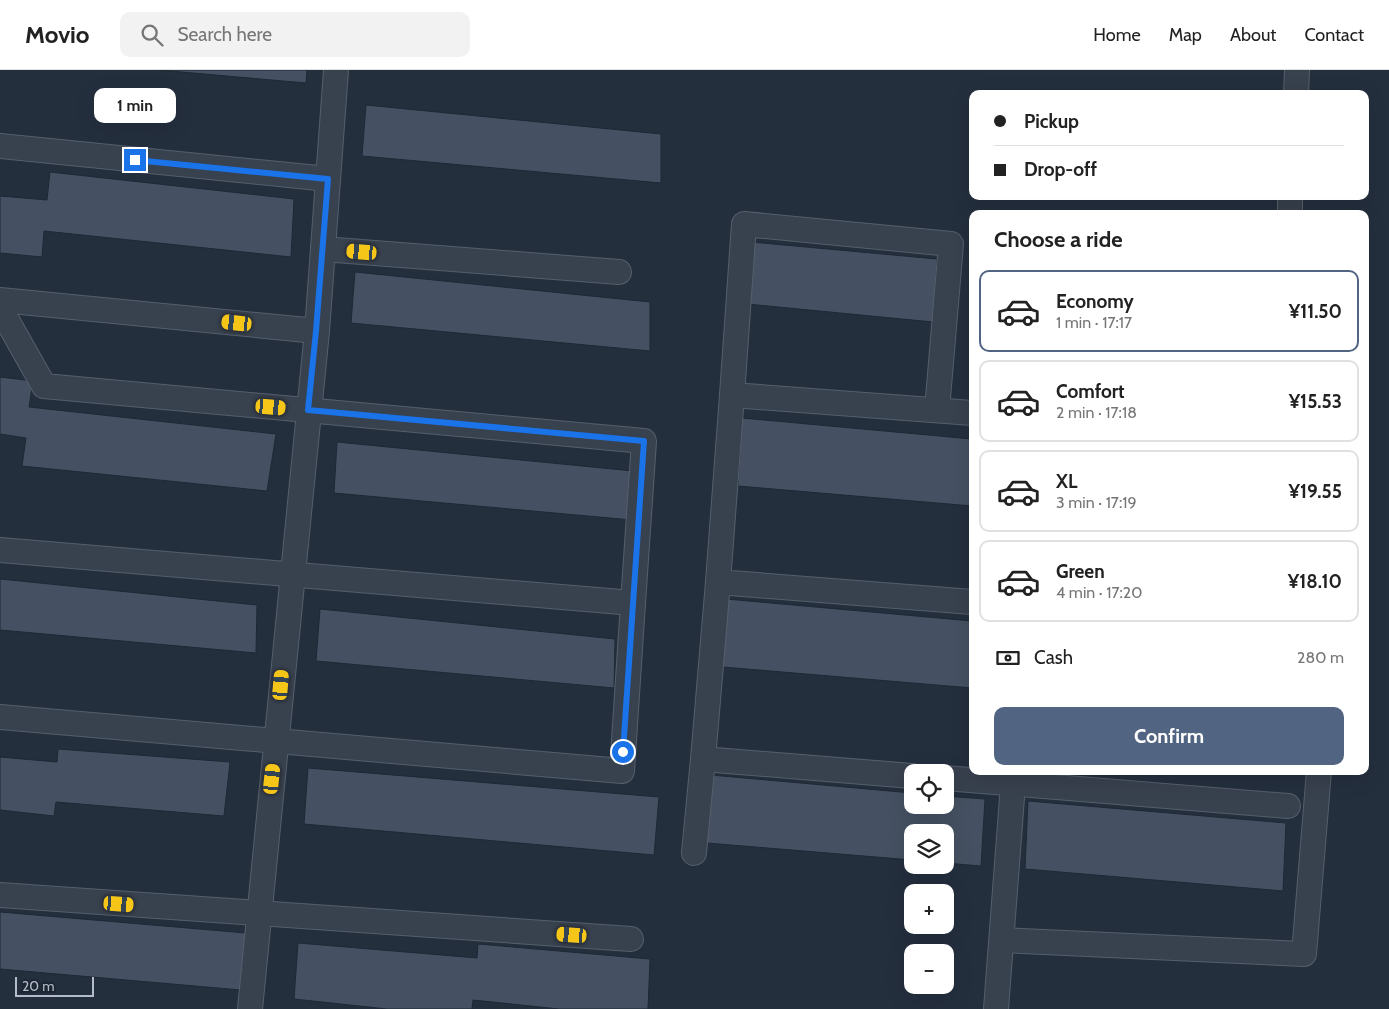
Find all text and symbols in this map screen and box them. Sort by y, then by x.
search box [120,12,470,57]
text: Movio [25,20,90,49]
icon: search [138,21,166,49]
text: Search here [178,23,272,46]
text: Home [1093,24,1141,46]
text: Map [1169,24,1202,46]
text: About [1230,24,1276,46]
text: Contact [1304,24,1364,46]
callout: 1 min [94,88,176,122]
text: 1 min [117,96,153,115]
text: Pickup [1024,110,1079,133]
route end [124,149,146,171]
text: Drop-off [1024,158,1097,181]
text: Choose a ride [994,226,1123,253]
car [346,243,377,261]
icon: car [996,289,1041,334]
text: Economy [1056,290,1134,313]
text: ¥11.50 [1289,300,1342,323]
text: 1 min · 17:17 [1056,313,1132,332]
car [221,314,252,332]
icon: car [996,379,1041,424]
text: Comfort [1056,380,1125,403]
text: ¥15.53 [1289,390,1342,413]
car [255,398,286,416]
text: 2 min · 17:18 [1056,403,1137,422]
icon: car [996,469,1041,514]
text: XL [1056,470,1077,493]
text: ¥19.55 [1289,480,1342,503]
text: 3 min · 17:19 [1056,493,1137,512]
icon: car [996,559,1041,604]
text: Green [1056,560,1105,583]
text: ¥18.10 [1288,570,1342,593]
text: 4 min · 17:20 [1056,583,1142,602]
icon: cash [994,644,1022,672]
text: Cash [1034,646,1073,669]
text: 280 m [1297,648,1344,667]
car [272,669,289,701]
button: Confirm [994,707,1344,765]
route start [612,741,634,763]
car [262,763,281,795]
map controls [904,764,954,994]
button: locate [904,764,954,814]
button: layers [904,824,954,874]
button: + [904,884,954,934]
car [103,895,134,913]
car [556,926,587,944]
button: − [904,944,954,994]
scale bar [15,974,94,997]
text: 20 m [22,977,55,995]

